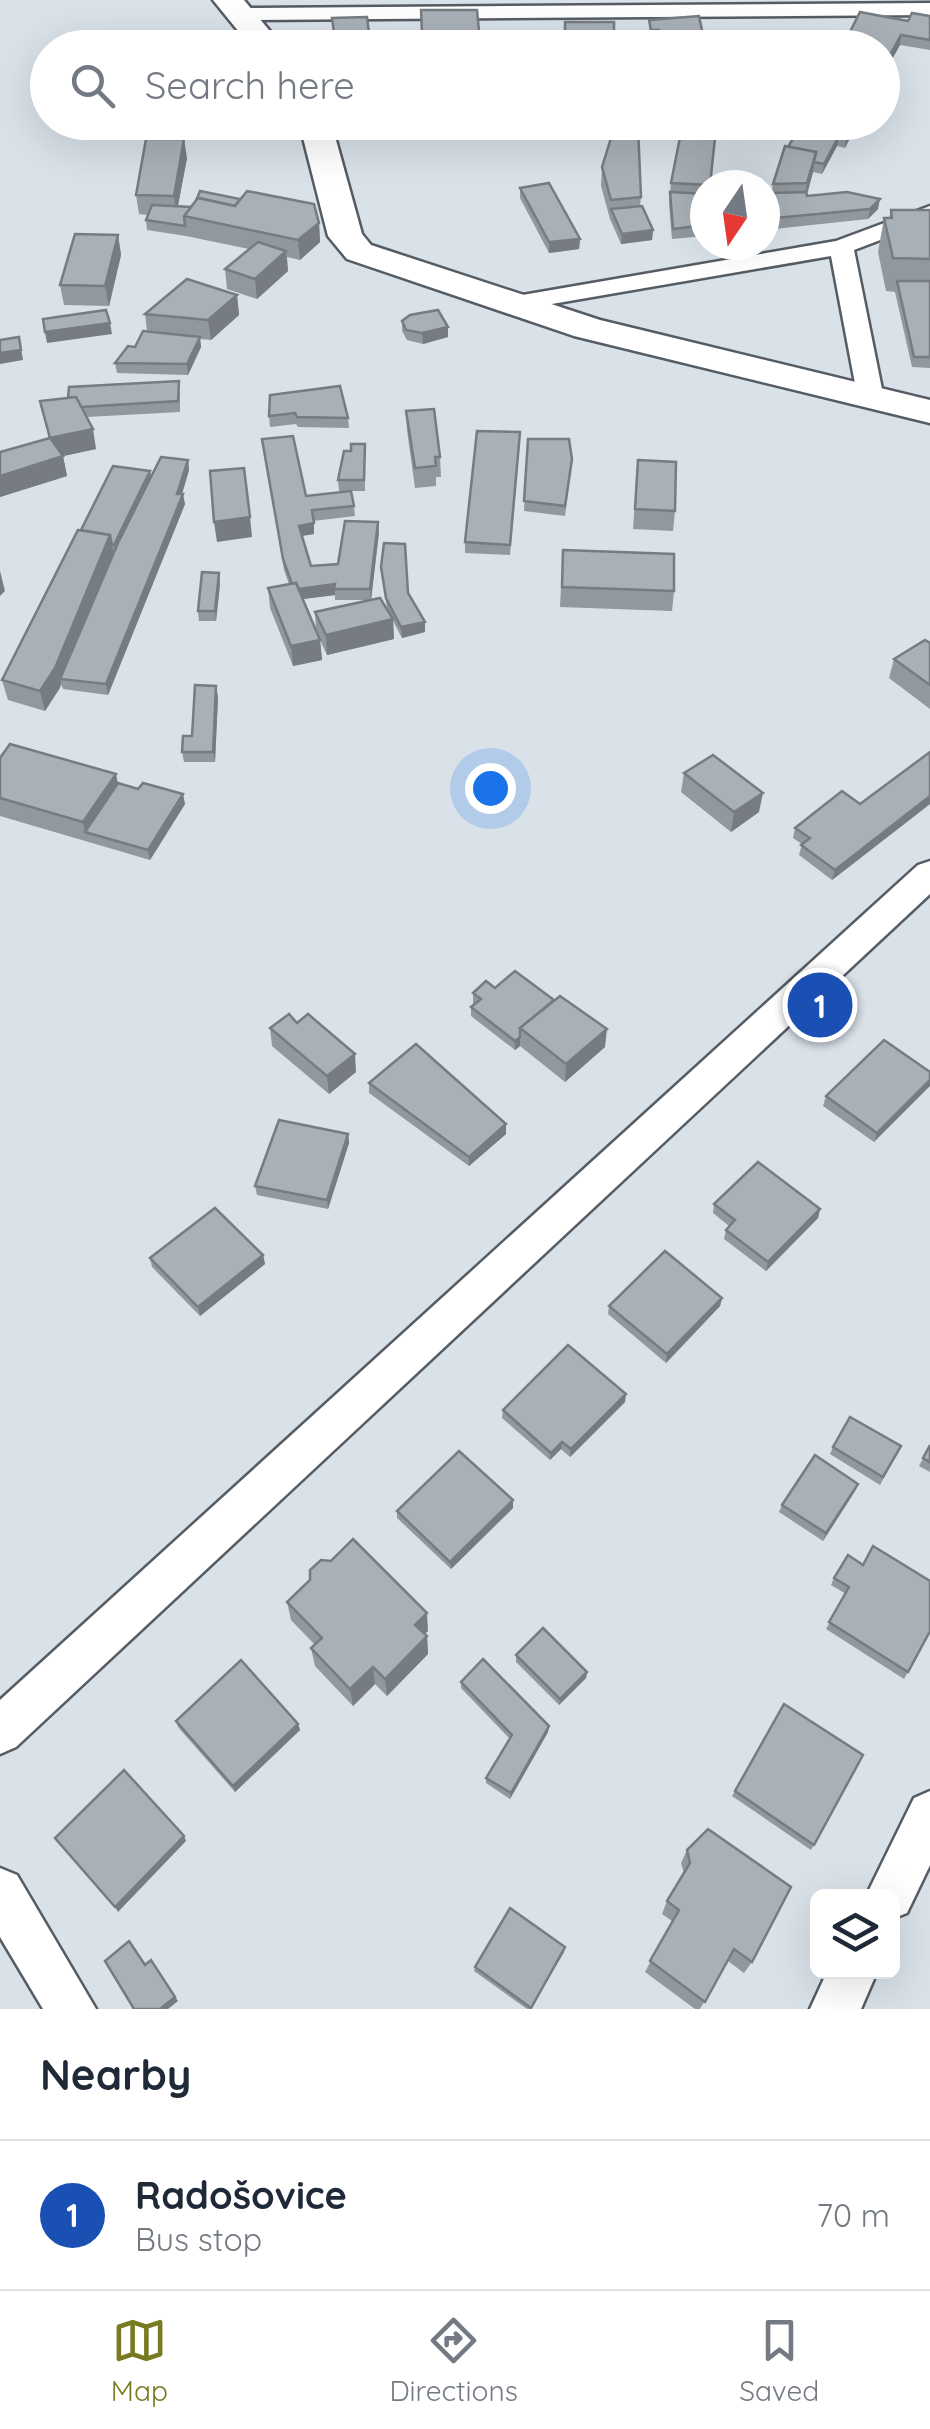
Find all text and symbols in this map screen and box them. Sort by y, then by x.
search box [30,30,900,140]
icon: search [65,58,120,113]
text: Search here [145,61,355,109]
north arrow [690,170,780,260]
your location [465,763,516,814]
pin: 1 [788,968,852,1042]
map controls [810,1889,900,1979]
button: layers [810,1889,900,1979]
text: Nearby [40,2048,191,2101]
text: Radošovice [135,2171,347,2219]
text: 1 [66,2195,79,2235]
text: 70 m [817,2195,890,2235]
text: Bus stop [135,2219,262,2259]
tab: Map [111,2313,168,2408]
tab: Directions [389,2313,518,2408]
tab: Saved [739,2313,819,2408]

